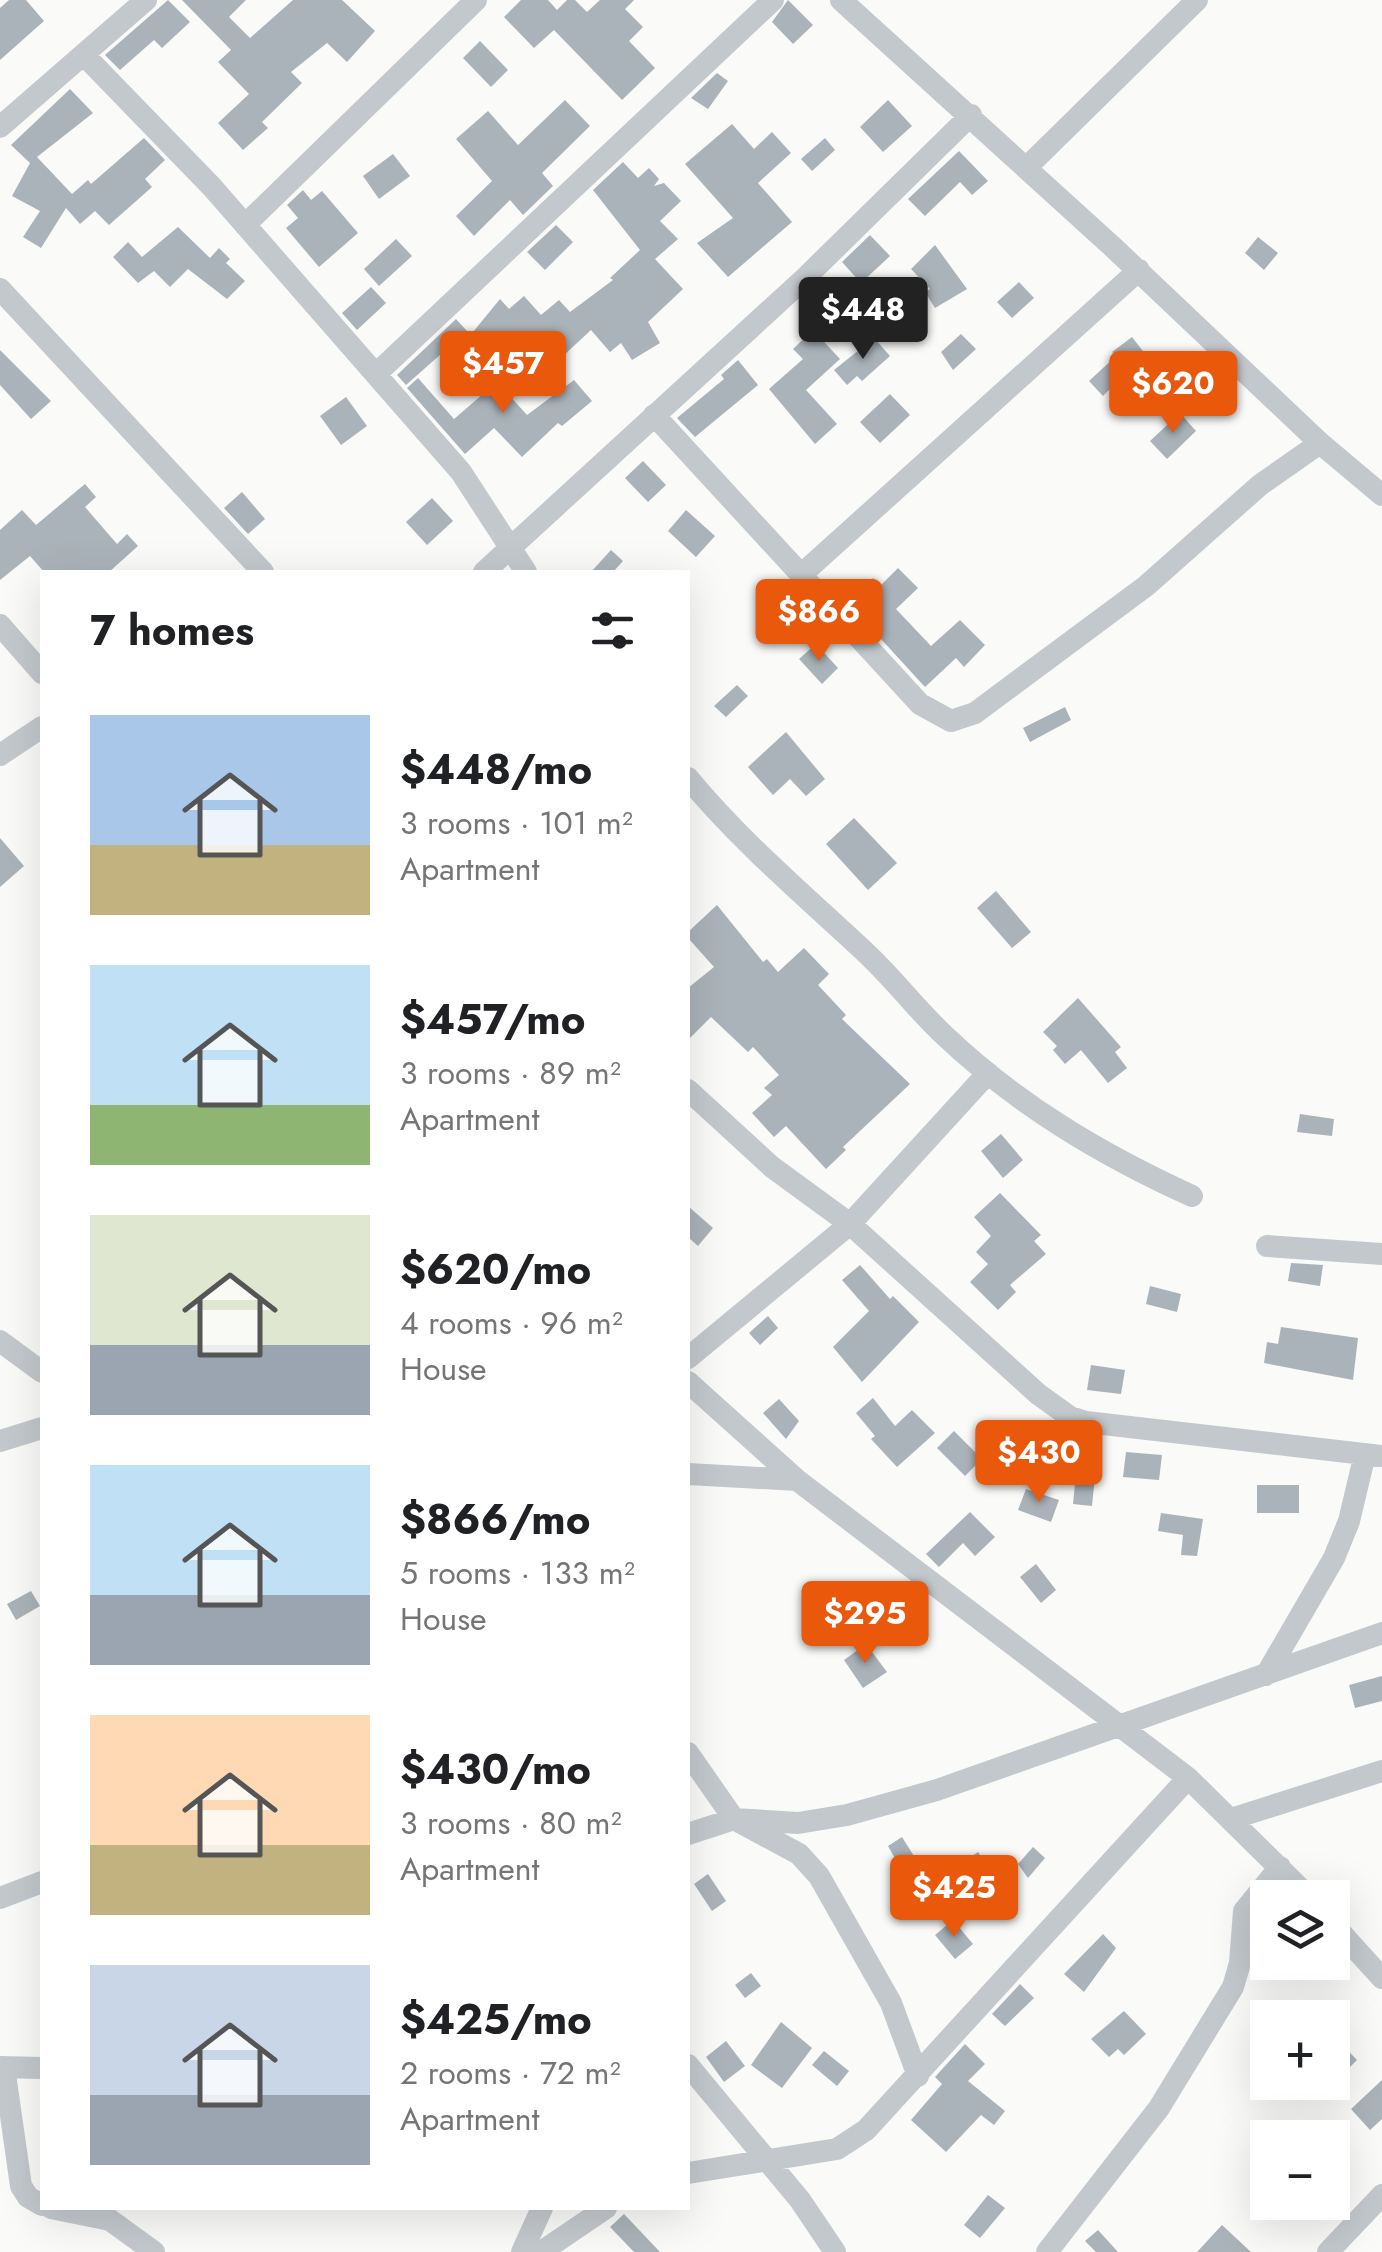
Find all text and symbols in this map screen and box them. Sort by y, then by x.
pin: $448 [804,277,922,362]
text: $448 [821,286,905,332]
pin: $457 [444,331,562,416]
text: $457 [462,340,544,386]
pin: $620 [1114,351,1232,436]
text: $620 [1131,360,1215,406]
pin: $866 [760,579,878,664]
text: $866 [778,588,860,634]
text: 7 homes [90,600,254,661]
icon: filters [585,603,640,658]
text: $448/mo [400,739,592,800]
icon: home [170,755,290,875]
text: 3 rooms · 101 m² [400,800,633,846]
text: Apartment [400,846,539,892]
text: $457/mo [400,989,585,1050]
icon: home [170,1005,290,1125]
text: 3 rooms · 89 m² [400,1050,621,1096]
text: Apartment [400,1096,539,1142]
text: $620/mo [400,1239,591,1300]
icon: home [170,1255,290,1375]
text: 4 rooms · 96 m² [400,1300,623,1346]
text: House [400,1346,487,1392]
pin: $430 [980,1420,1098,1505]
text: $430 [997,1429,1081,1475]
text: $866/mo [400,1489,590,1550]
icon: home [170,1505,290,1625]
text: 5 rooms · 133 m² [400,1550,635,1596]
pin: $295 [806,1581,924,1666]
text: $295 [824,1590,906,1636]
text: House [400,1596,487,1642]
text: $430/mo [400,1739,591,1800]
icon: home [170,1755,290,1875]
text: 3 rooms · 80 m² [400,1800,621,1846]
text: Apartment [400,1846,539,1892]
pin: $425 [895,1855,1013,1940]
text: $425 [912,1864,996,1910]
map controls [1250,1880,1350,2220]
button: layers [1250,1880,1350,1980]
text: $425/mo [400,1989,592,2050]
button: + [1250,2000,1350,2100]
icon: home [170,2005,290,2125]
text: 2 rooms · 72 m² [400,2050,621,2096]
text: Apartment [400,2096,539,2142]
button: − [1250,2120,1350,2220]

